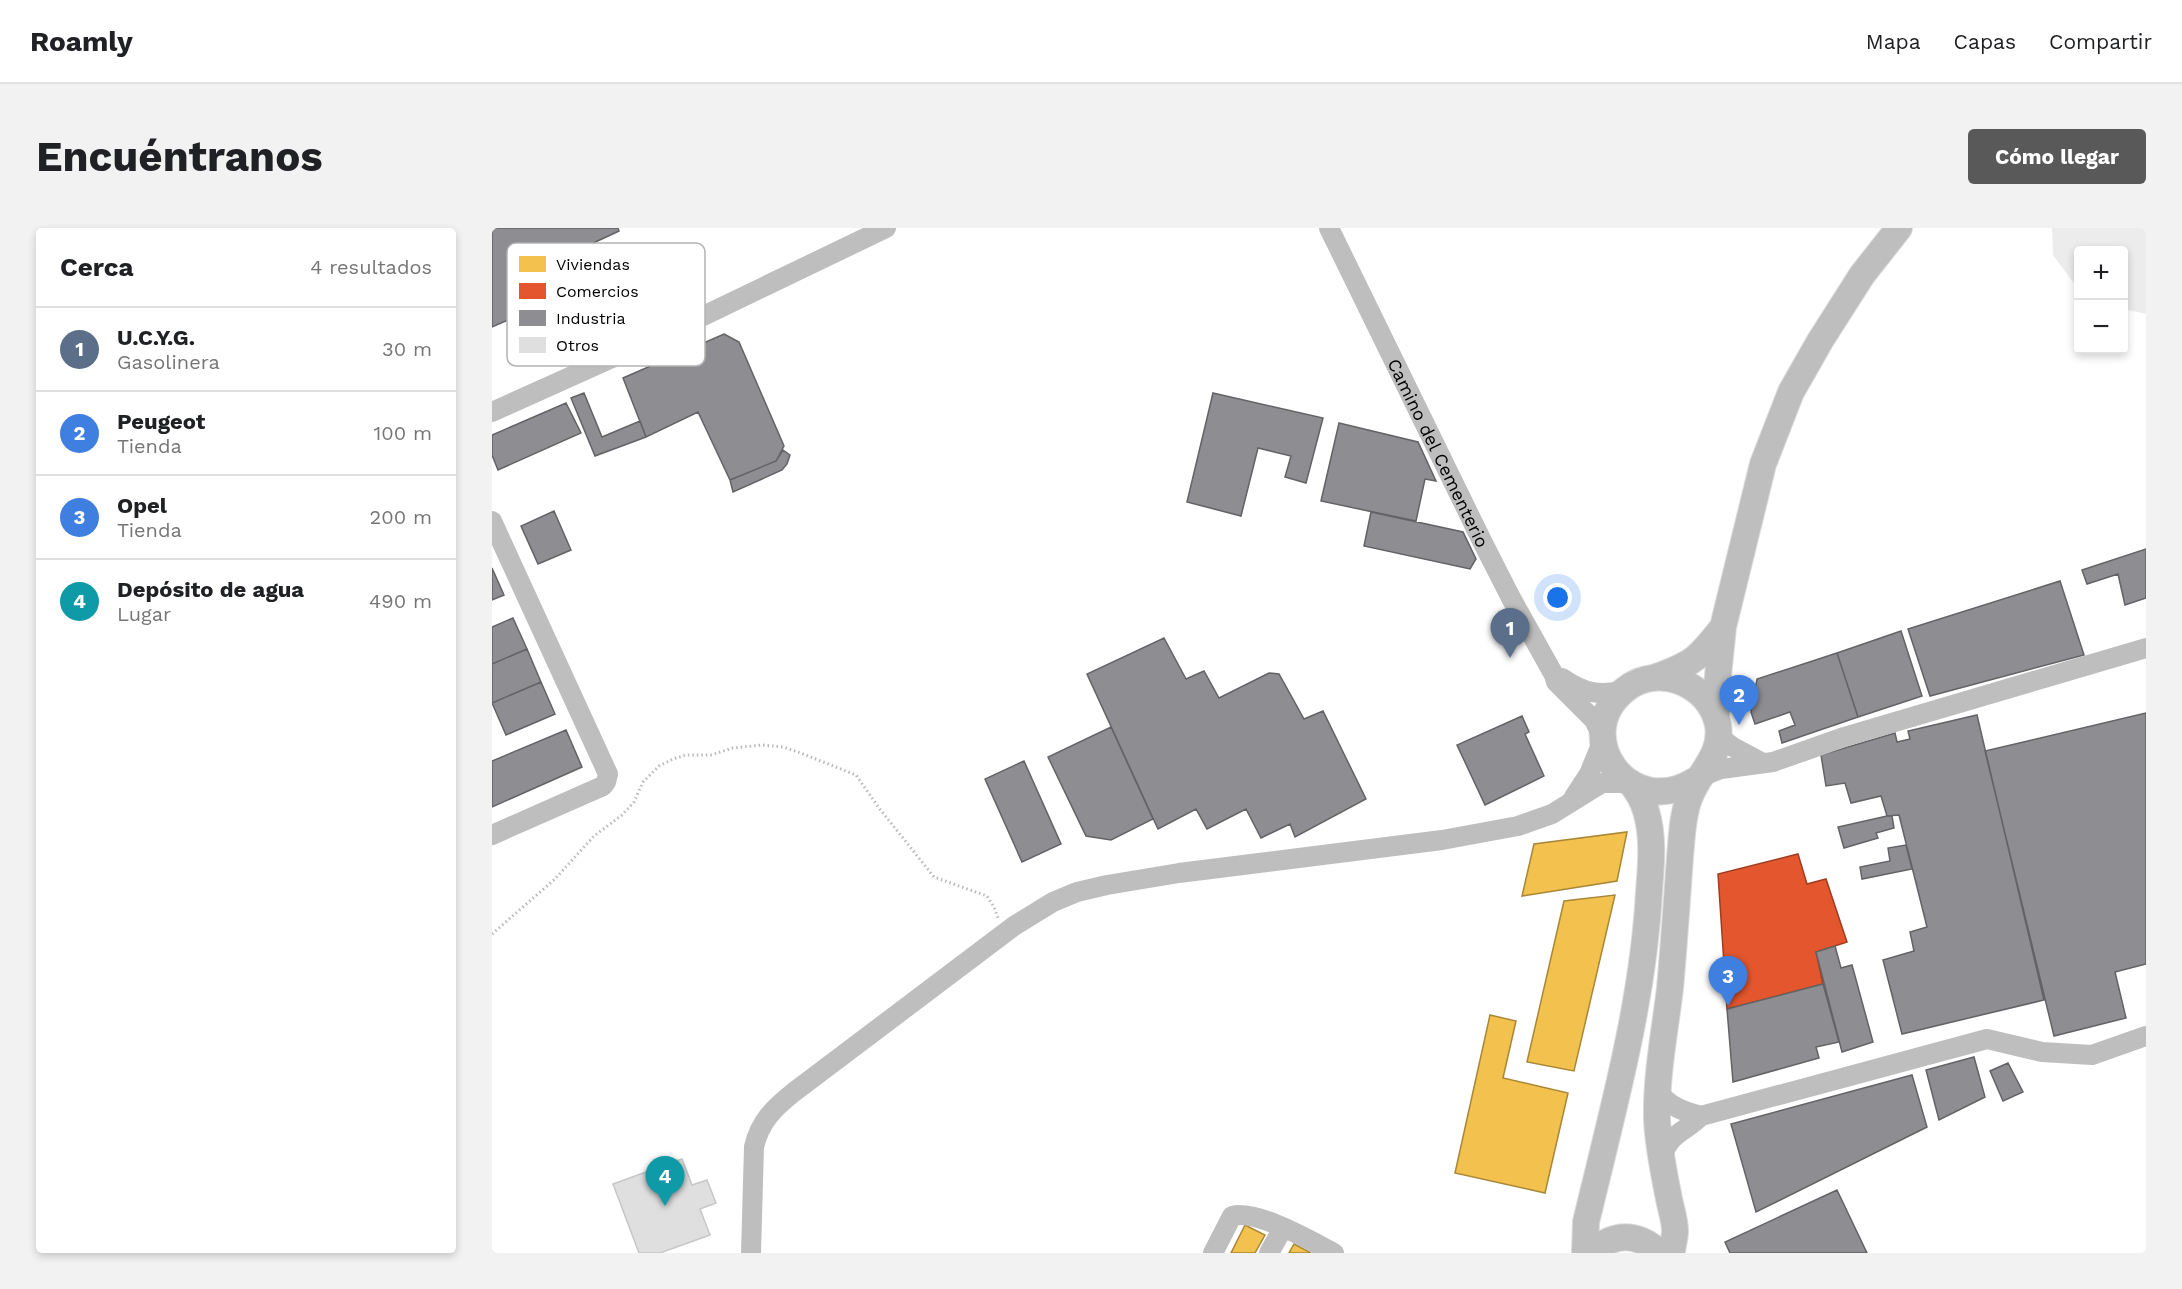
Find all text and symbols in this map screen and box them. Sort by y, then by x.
text: Roamly [30,25,133,58]
text: Mapa [1866,29,1921,54]
text: Capas [1954,29,2016,54]
text: Compartir [2049,29,2152,54]
button: Cómo llegar [1968,129,2146,184]
text: Encuéntranos [36,132,323,181]
legend [507,243,705,366]
map controls [2074,246,2128,354]
button: + [2074,246,2128,300]
text: Cerca [60,252,134,282]
text: 4 resultados [310,255,432,279]
text: Viviendas [556,255,630,274]
text: Comercios [556,282,639,301]
button: − [2074,300,2128,354]
text: Industria [556,309,625,328]
text: U.C.Y.G. [117,325,195,350]
text: Otros [556,336,599,355]
text: 1 [75,337,84,361]
text: 30 m [382,337,432,361]
text: Gasolinera [117,350,220,374]
street label: Camino del Cementerio [1384,355,1494,550]
text: Peugeot [117,409,205,434]
text: 2 [74,421,85,445]
text: 100 m [373,421,432,445]
text: Tienda [117,434,182,458]
text: Opel [117,493,167,518]
text: 3 [74,505,85,529]
text: 200 m [370,505,432,529]
text: Tienda [117,518,182,542]
text: Depósito de agua [117,577,304,602]
your location [1543,583,1572,612]
text: 4 [73,589,86,613]
text: 490 m [369,589,432,613]
text: Lugar [117,602,171,626]
pin: 1 [1490,608,1530,658]
pin: 2 [1720,676,1758,725]
pin: 3 [1708,956,1748,1006]
pin: 4 [646,1156,684,1206]

